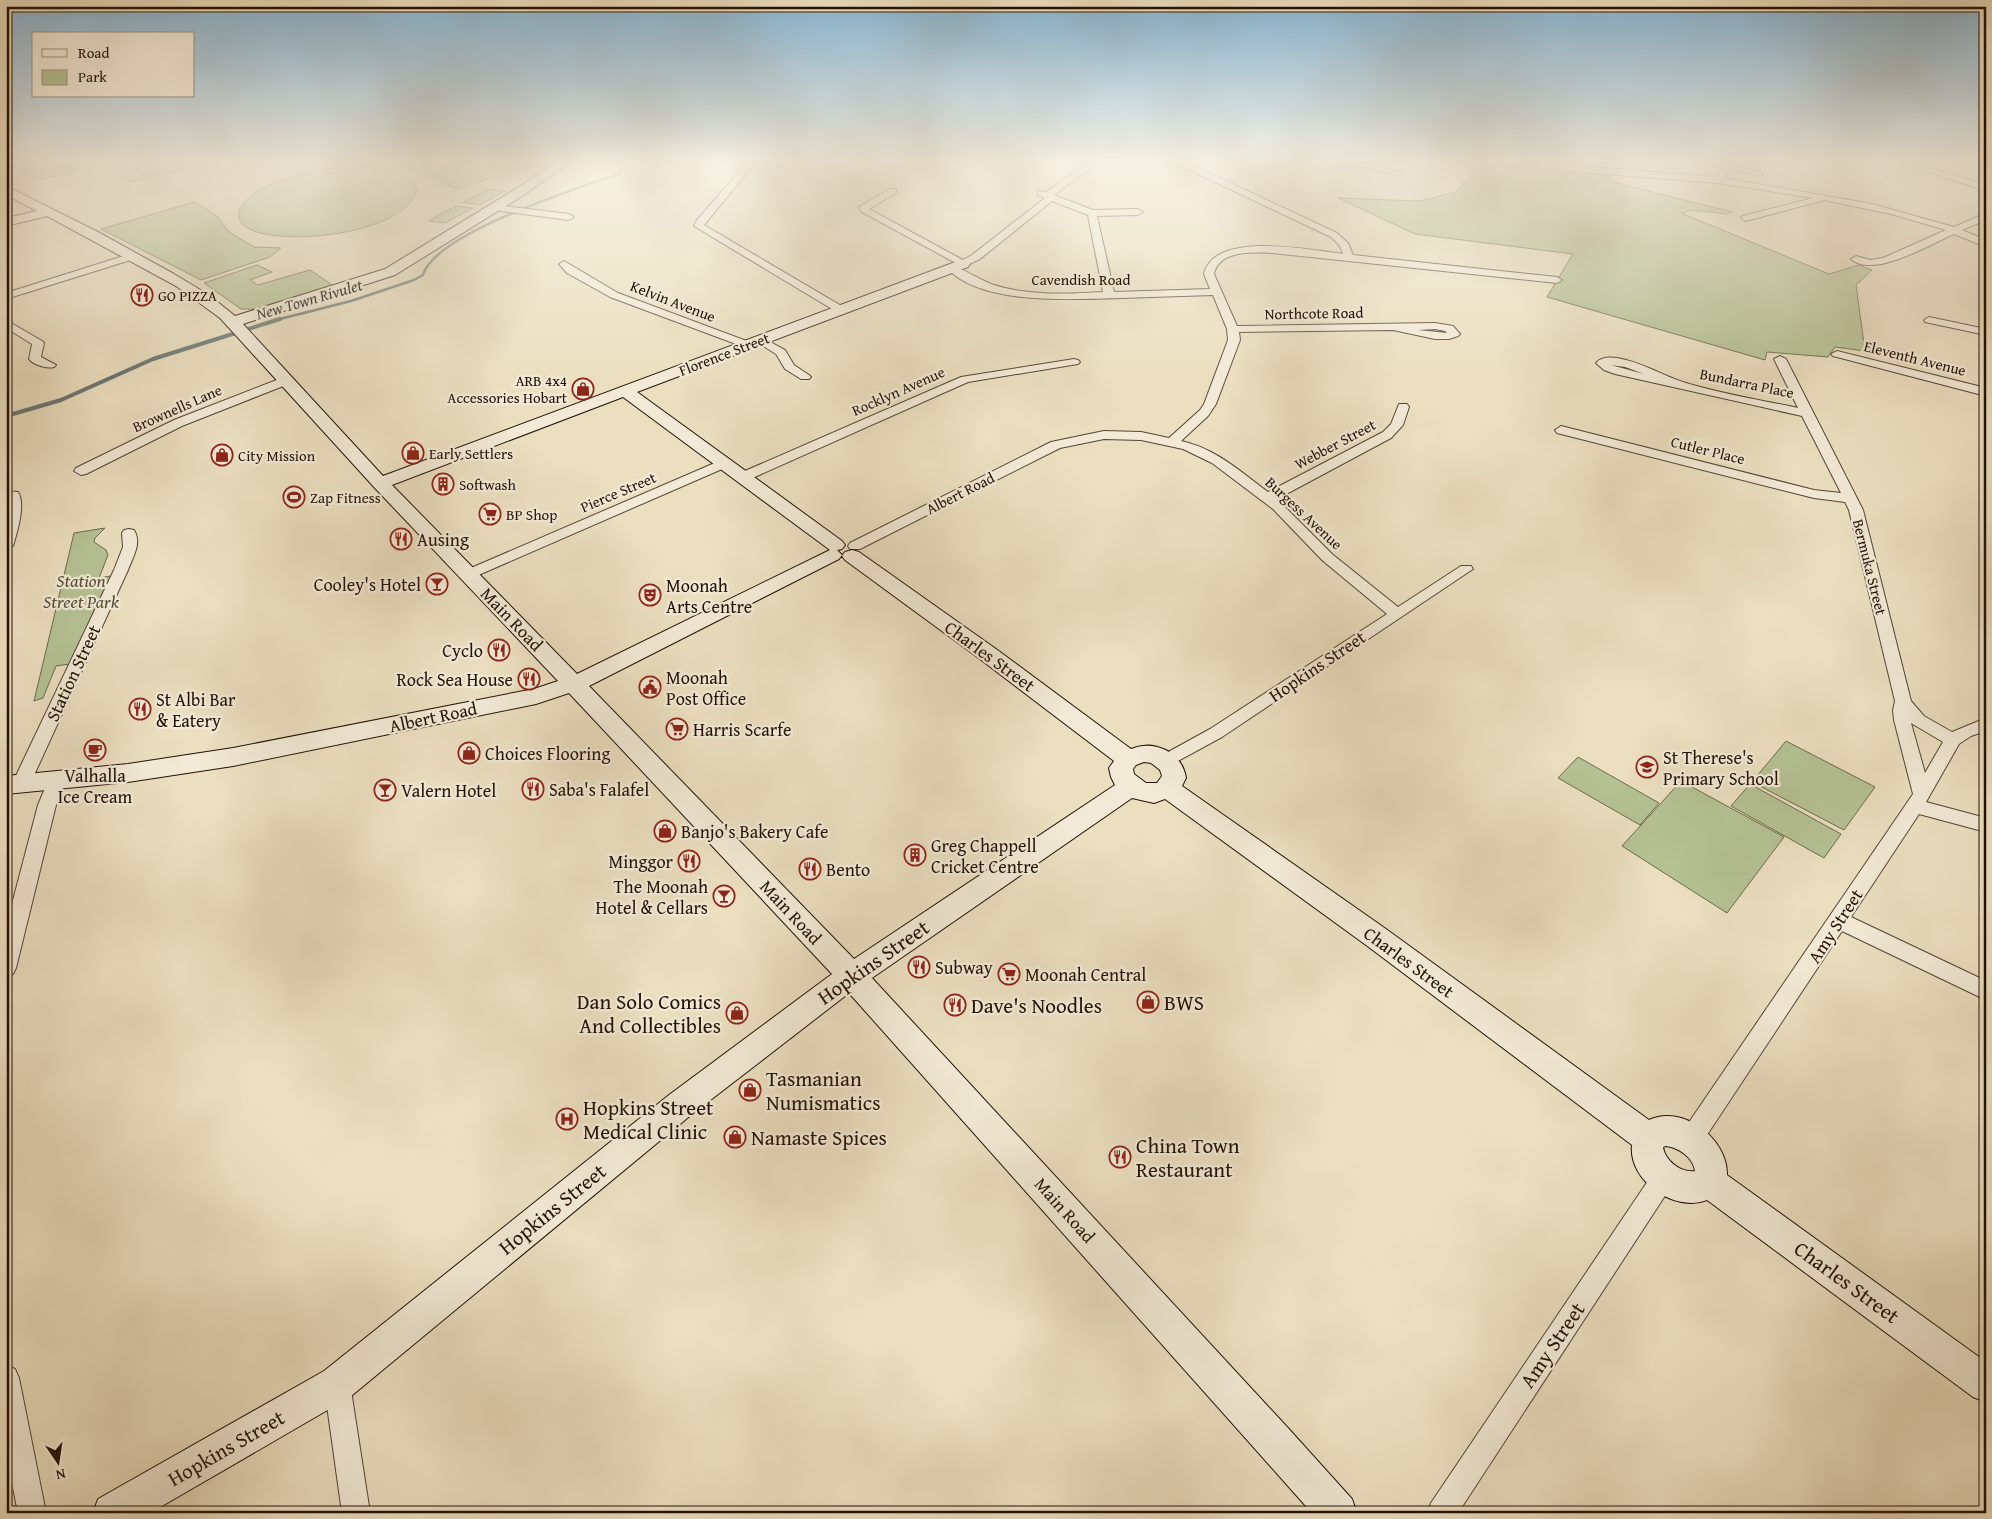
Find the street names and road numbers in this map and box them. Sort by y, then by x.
street label: Cavendish Road [1032,269,1130,290]
street label: Kelvin Avenue [627,275,719,327]
street label: Northcote Road [1264,302,1364,324]
street label: Florence Street [676,327,773,381]
street label: Eleventh Avenue [1862,335,1968,381]
street label: Rocklyn Avenue [848,361,948,421]
street label: Bundarra Place [1698,363,1796,403]
street label: Brownells Lane [129,379,225,437]
street label: Webber Street [1291,413,1380,474]
street label: Cutler Place [1669,431,1747,469]
street label: Pierce Street [577,466,660,517]
street label: Albert Road [922,467,998,519]
street label: Burgess Avenue [1261,472,1347,554]
street label: Bermuka Street [1848,517,1892,618]
street label: Main Road [474,581,550,657]
street label: Charles Street [939,614,1041,698]
street label: Station Street [39,620,107,726]
street label: Hopkins Street [1263,623,1371,708]
street label: Albert Road [387,694,480,739]
street label: Main Road [754,874,828,951]
street label: Amy Street [1801,883,1870,969]
street label: Hopkins Street [811,912,936,1012]
street label: Charles Street [1358,920,1460,1004]
street label: Hopkins Street [492,1156,613,1262]
street label: Main Road [1028,1171,1102,1249]
street label: Charles Street [1788,1233,1907,1331]
street label: Amy Street [1512,1295,1593,1394]
street label: Hopkins Street [162,1402,291,1494]

